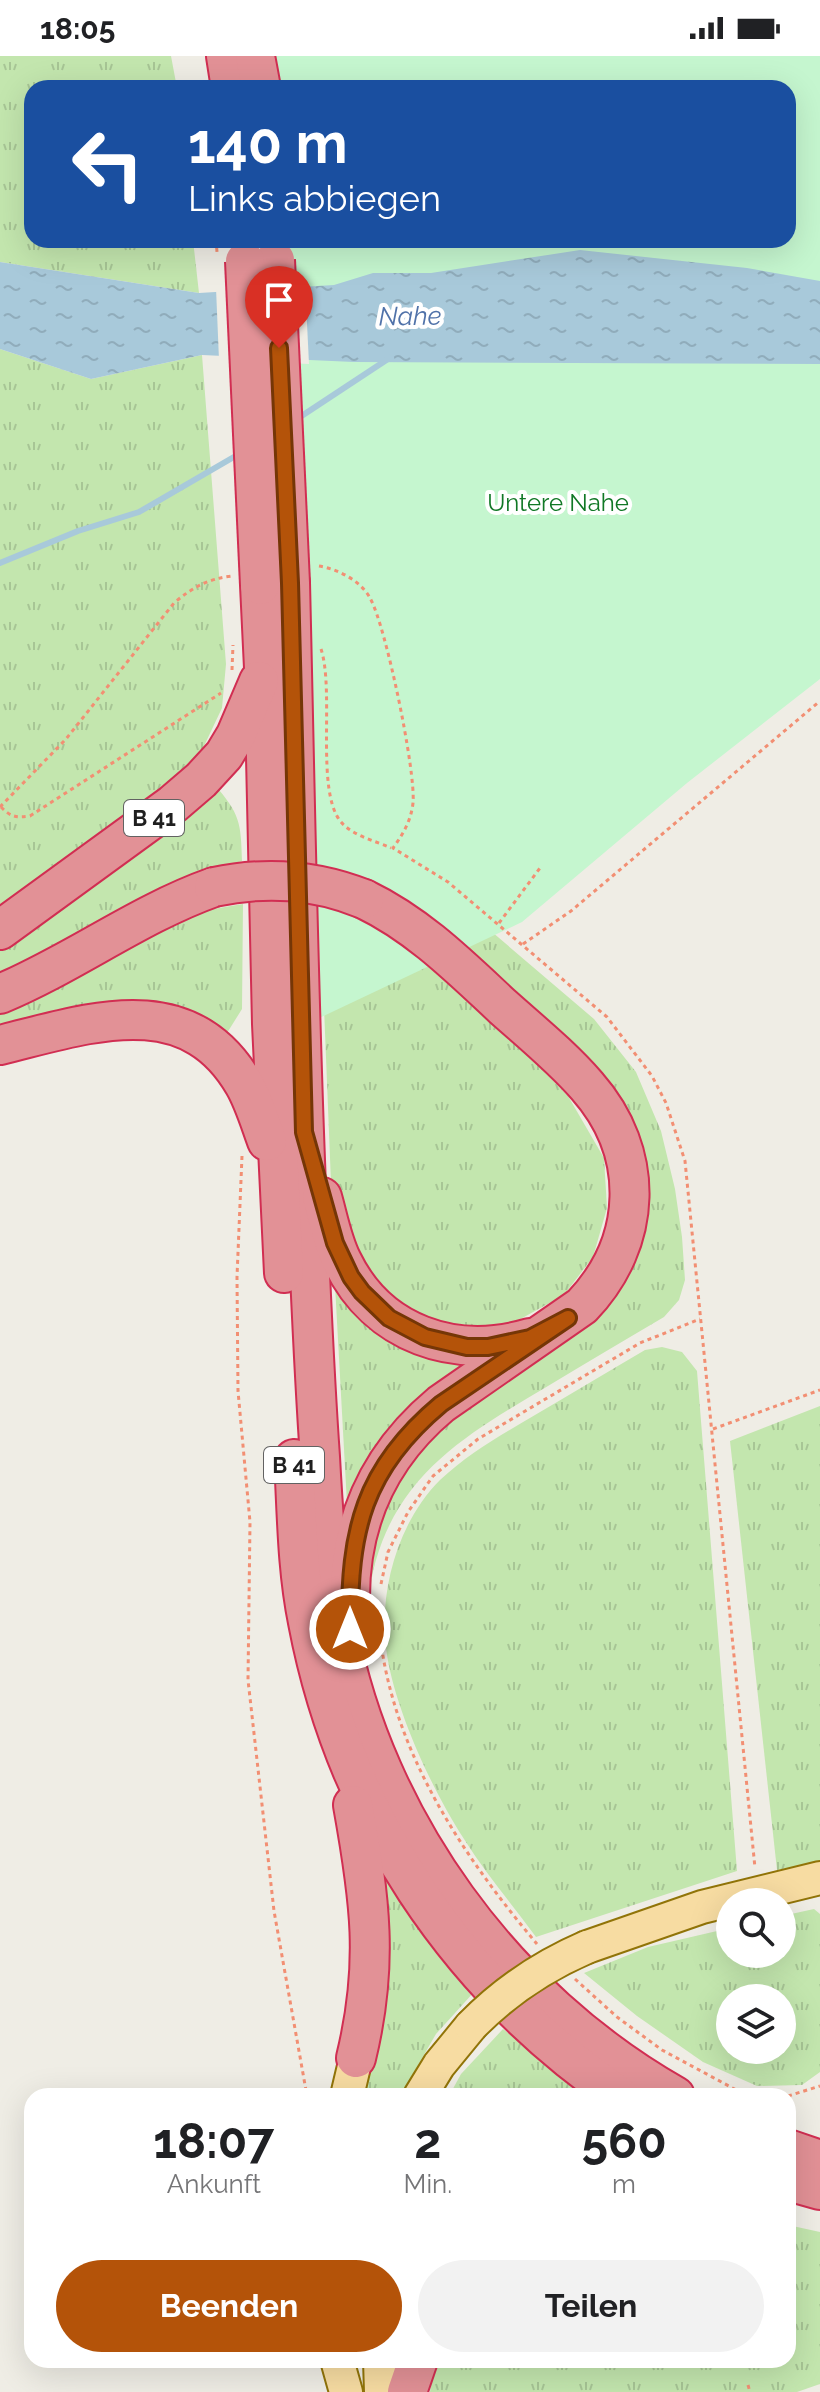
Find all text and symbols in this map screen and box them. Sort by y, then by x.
text: 18:05 [40,11,115,46]
text: 140 m [188,110,348,176]
icon: left [56,112,160,216]
text: Links abbiegen [188,177,441,219]
pin [245,266,313,348]
icon: arrive [257,278,301,322]
water label: Nahe [378,300,442,332]
park label: Untere Nahe [487,488,629,517]
road number: B 41 [124,800,184,836]
road number: B 41 [264,1447,324,1483]
position arrow [308,1587,392,1671]
map controls [716,1888,796,2064]
button: search [716,1888,796,1968]
button: layers [716,1984,796,2064]
text: 18:07 [153,2113,274,2169]
text: 2 [414,2113,441,2169]
text: 560 [581,2113,667,2169]
text: Ankunft [167,2169,261,2199]
text: Min. [404,2169,452,2199]
text: m [612,2169,636,2199]
button: Beenden [56,2260,402,2352]
button: Teilen [418,2260,764,2352]

